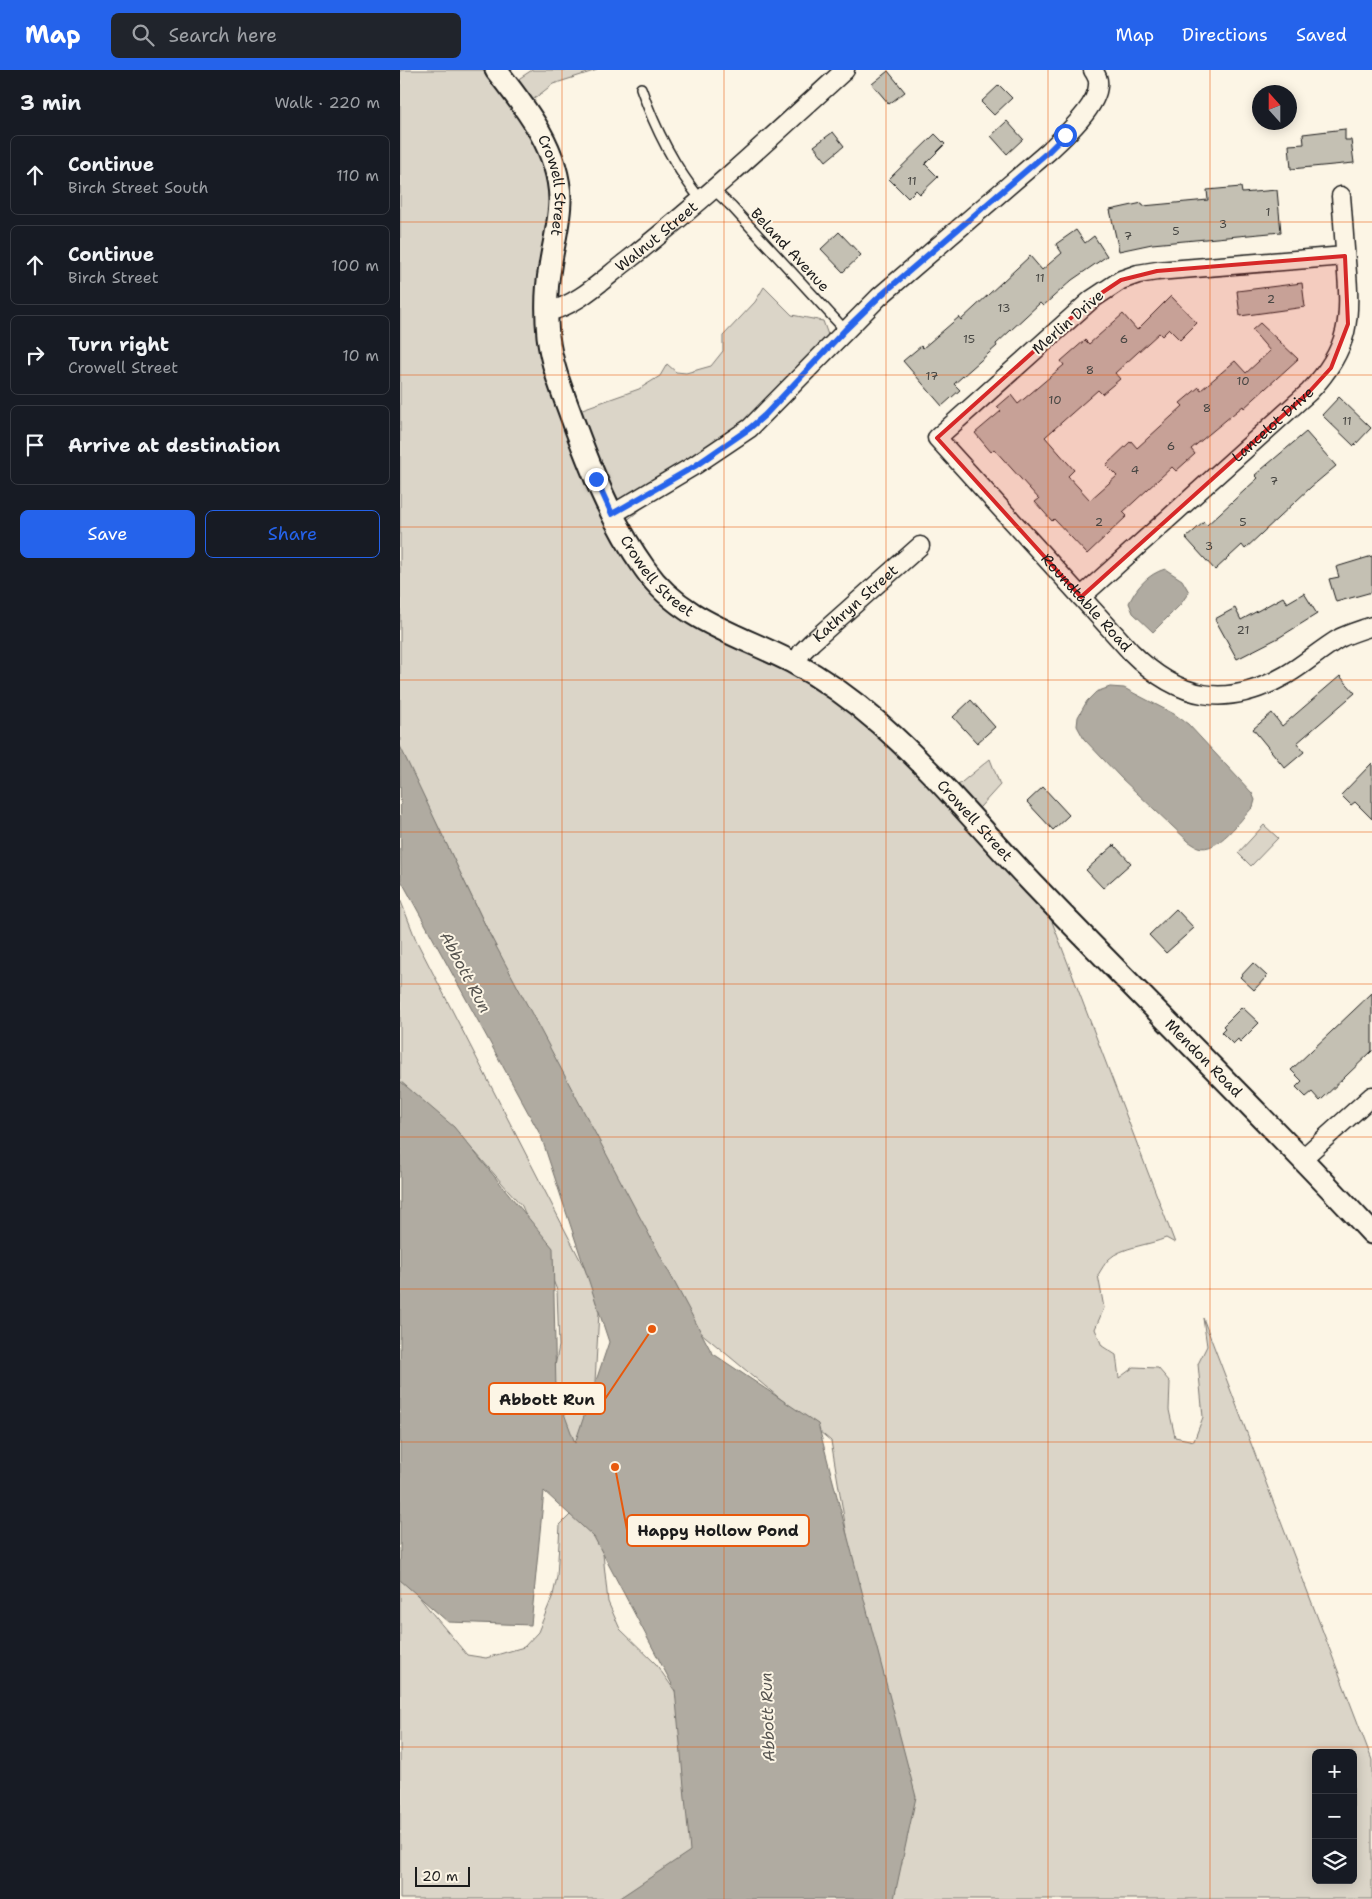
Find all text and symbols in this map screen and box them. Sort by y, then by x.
search box [111,13,461,58]
text: Map [25,19,81,51]
icon: search [129,21,157,49]
text: Search here [169,23,277,48]
text: Map [1116,23,1154,47]
text: Directions [1182,23,1268,47]
text: Saved [1296,23,1347,47]
north arrow [1252,85,1297,130]
text: 3 min [20,89,81,117]
text: Walk · 220 m [274,92,380,113]
route start [1054,124,1077,147]
street label: Crowell Street [533,131,570,238]
text: Continue [68,152,154,177]
icon: ahead [21,161,49,189]
text: 110 m [336,165,379,186]
house number: 11 [907,173,917,189]
text: Birch Street South [68,177,208,198]
street label: Walnut Street [611,197,702,276]
street label: Beland Avenue [746,204,834,296]
house number: 1 [1265,204,1271,220]
house number: 3 [1219,216,1227,232]
house number: 5 [1172,223,1180,239]
house number: 7 [1124,228,1132,244]
text: Continue [68,242,154,267]
icon: ahead [21,251,49,279]
text: 100 m [331,255,379,276]
text: Birch Street [68,267,159,288]
house number: 11 [1035,270,1045,286]
street label: Merlin Drive [1028,285,1108,359]
house number: 2 [1267,291,1275,307]
house number: 13 [998,300,1010,316]
house number: 15 [963,331,975,347]
house number: 6 [1120,331,1128,347]
text: Turn right [68,332,169,357]
icon: right [21,341,49,369]
text: 10 m [342,345,379,366]
text: Crowell Street [68,357,178,378]
house number: 8 [1086,362,1094,378]
house number: 17 [926,368,938,384]
house number: 10 [1236,373,1250,389]
street label: Lancelot Drive [1227,382,1318,467]
house number: 10 [1048,392,1062,408]
house number: 8 [1203,400,1211,416]
house number: 11 [1342,413,1352,429]
icon: arrive [21,431,49,459]
text: Arrive at destination [68,433,280,458]
house number: 6 [1167,438,1175,454]
house number: 4 [1131,462,1139,478]
route end [585,468,608,491]
house number: 7 [1270,473,1278,489]
button: Save [20,510,195,558]
button: Share [205,510,380,558]
house number: 2 [1095,514,1103,530]
house number: 5 [1239,514,1247,530]
street label: Crowell Street [616,532,698,622]
house number: 3 [1205,538,1213,554]
street label: Roundtable Road [1037,549,1136,657]
street label: Kathryn Street [809,560,902,647]
house number: 21 [1237,622,1249,638]
street label: Crowell Street [932,776,1017,866]
water label: Abbott Run [435,928,496,1017]
street label: Mendon Road [1161,1015,1247,1102]
callout: Abbott Run [489,1383,605,1414]
text: Abbott Run [499,1389,595,1410]
callout: Happy Hollow Pond [627,1515,809,1546]
text: Happy Hollow Pond [637,1520,799,1541]
water label: Abbott Run [755,1672,780,1762]
map controls [1312,1749,1357,1884]
button: + [1312,1749,1357,1794]
button: − [1312,1794,1357,1839]
button: layers [1312,1839,1357,1884]
scale bar [415,1864,470,1887]
text: 20 m [422,1867,458,1885]

